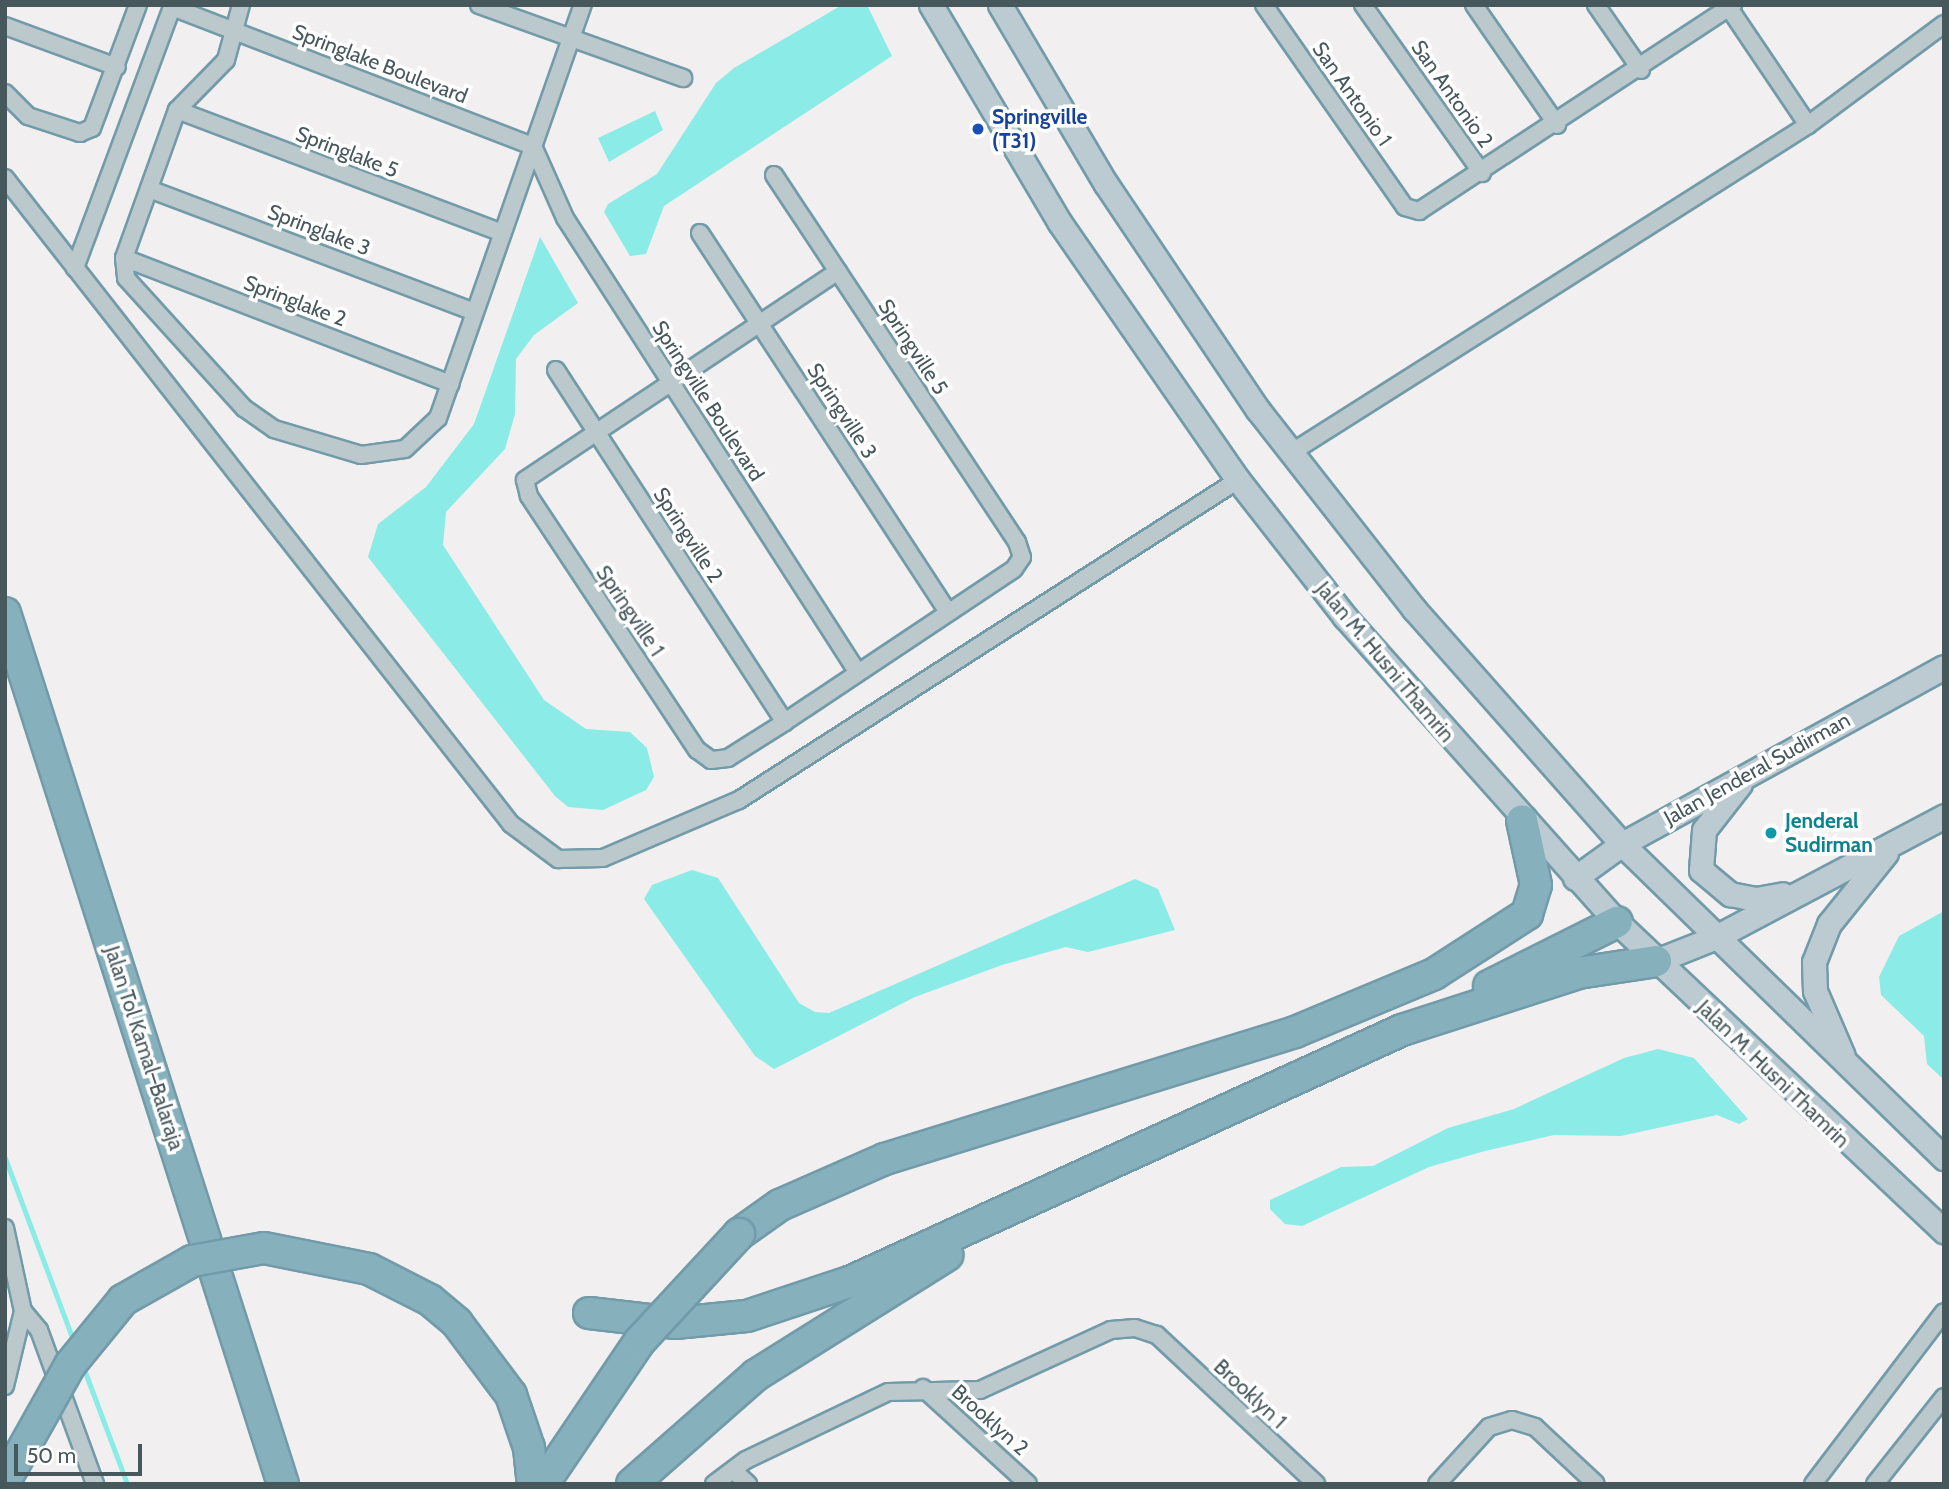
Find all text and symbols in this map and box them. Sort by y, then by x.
street label: Springlake Boulevard [289,19,471,109]
street label: San Antonio 2 [1406,35,1498,153]
street label: San Antonio 1 [1307,37,1397,151]
place label: Springville (T31) [992,104,1087,154]
street label: Springlake 5 [292,121,402,183]
marker: Springville (T31) [970,121,986,137]
street label: Springlake 3 [264,199,374,261]
street label: Springlake 2 [240,270,350,332]
street label: Springville 5 [873,295,953,399]
street label: Springville Boulevard [647,316,769,486]
street label: Springville 3 [802,359,882,463]
street label: Springville 2 [648,483,728,587]
street label: Springville 1 [590,561,670,661]
street label: Jalan M. Husni Thamrin [1310,577,1460,747]
street label: Jalan Jenderal Sudirman [1659,707,1855,831]
place label: Jenderal Sudirman [1785,808,1873,858]
marker: Jenderal Sudirman [1763,825,1779,841]
street label: Jalan Tol Kamal–Balaraja [99,943,189,1153]
street label: Jalan M. Husni Thamrin [1692,995,1854,1153]
street label: Brooklyn 1 [1208,1354,1292,1434]
street label: Brooklyn 2 [947,1379,1033,1461]
scale bar [18,1430,145,1474]
text: 50 m [27,1443,76,1468]

